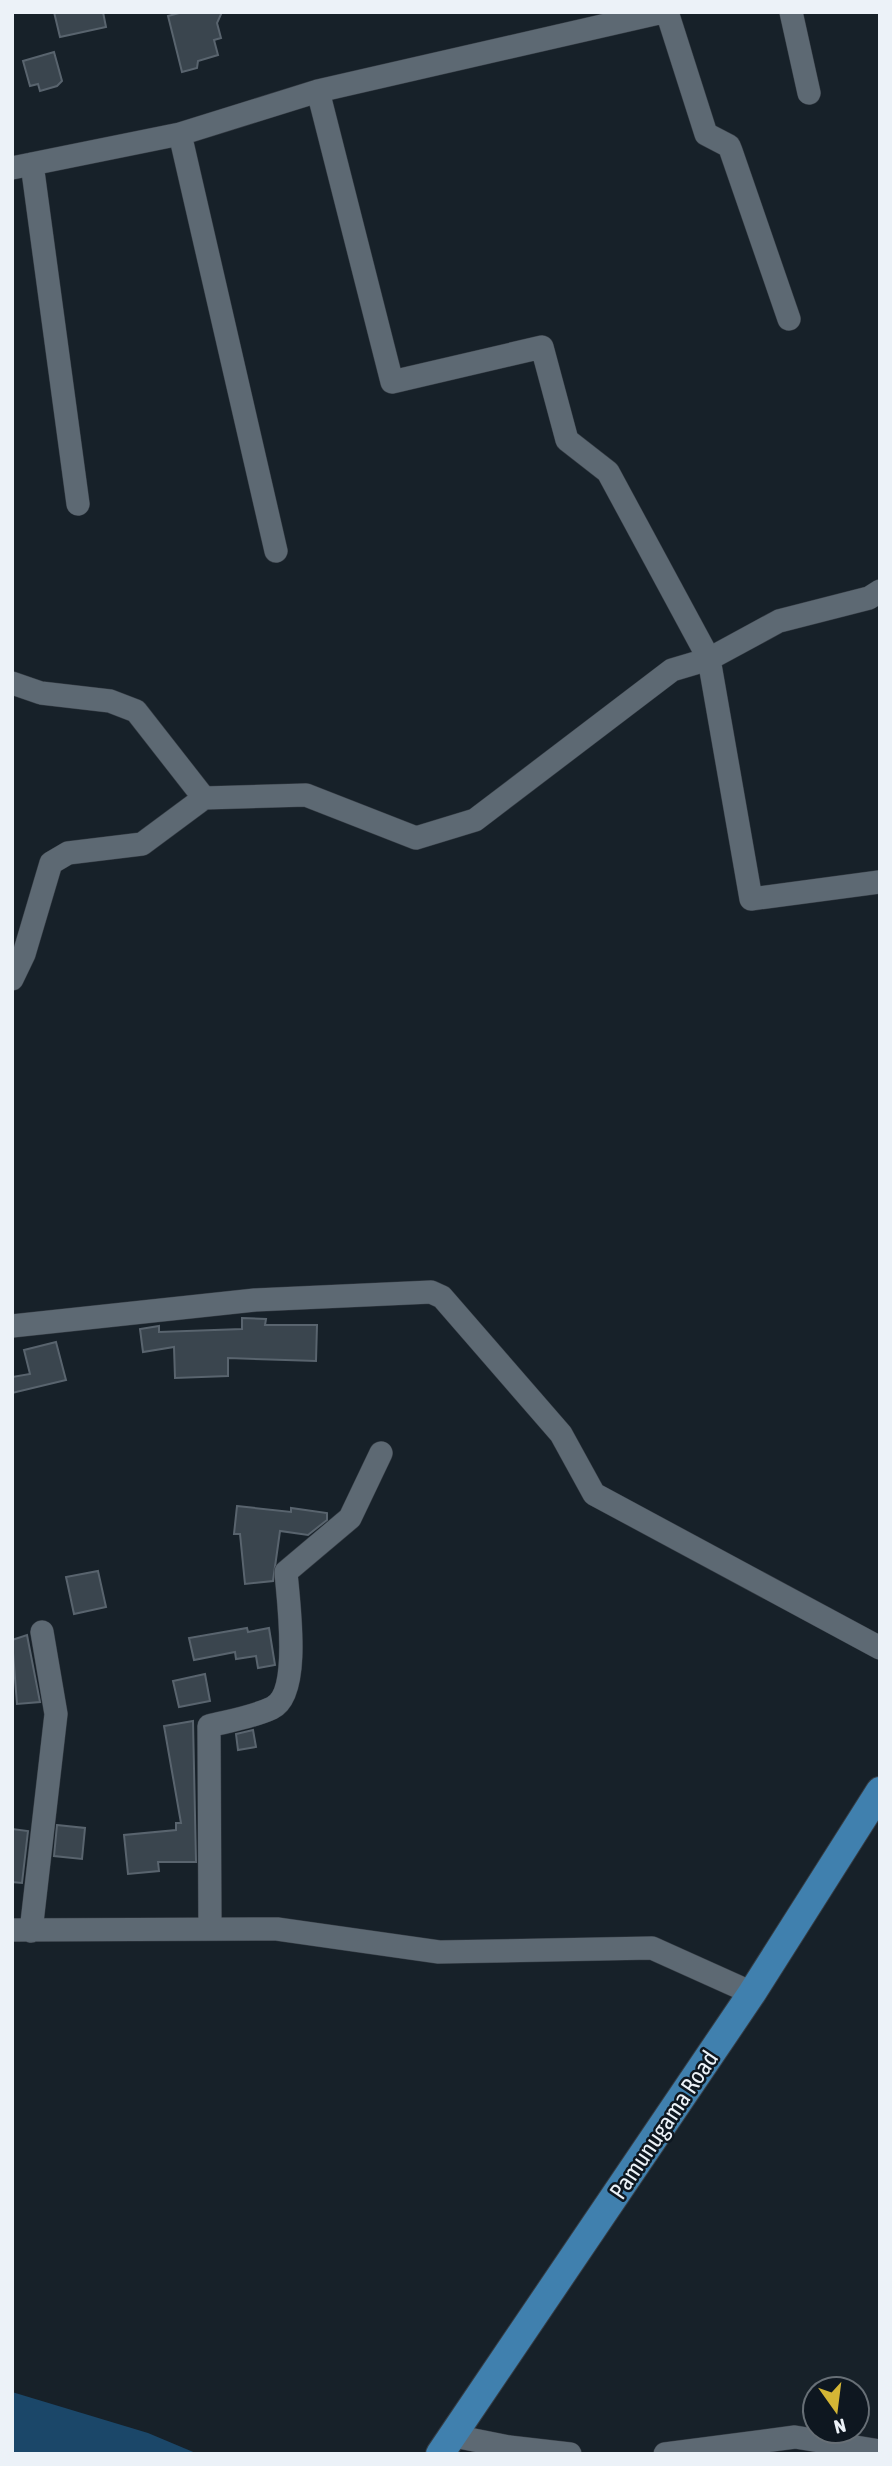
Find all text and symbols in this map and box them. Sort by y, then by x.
street label: Pamunugama Road [604,2045,723,2204]
north arrow [801,2375,871,2445]
text: N [832,2414,848,2439]

